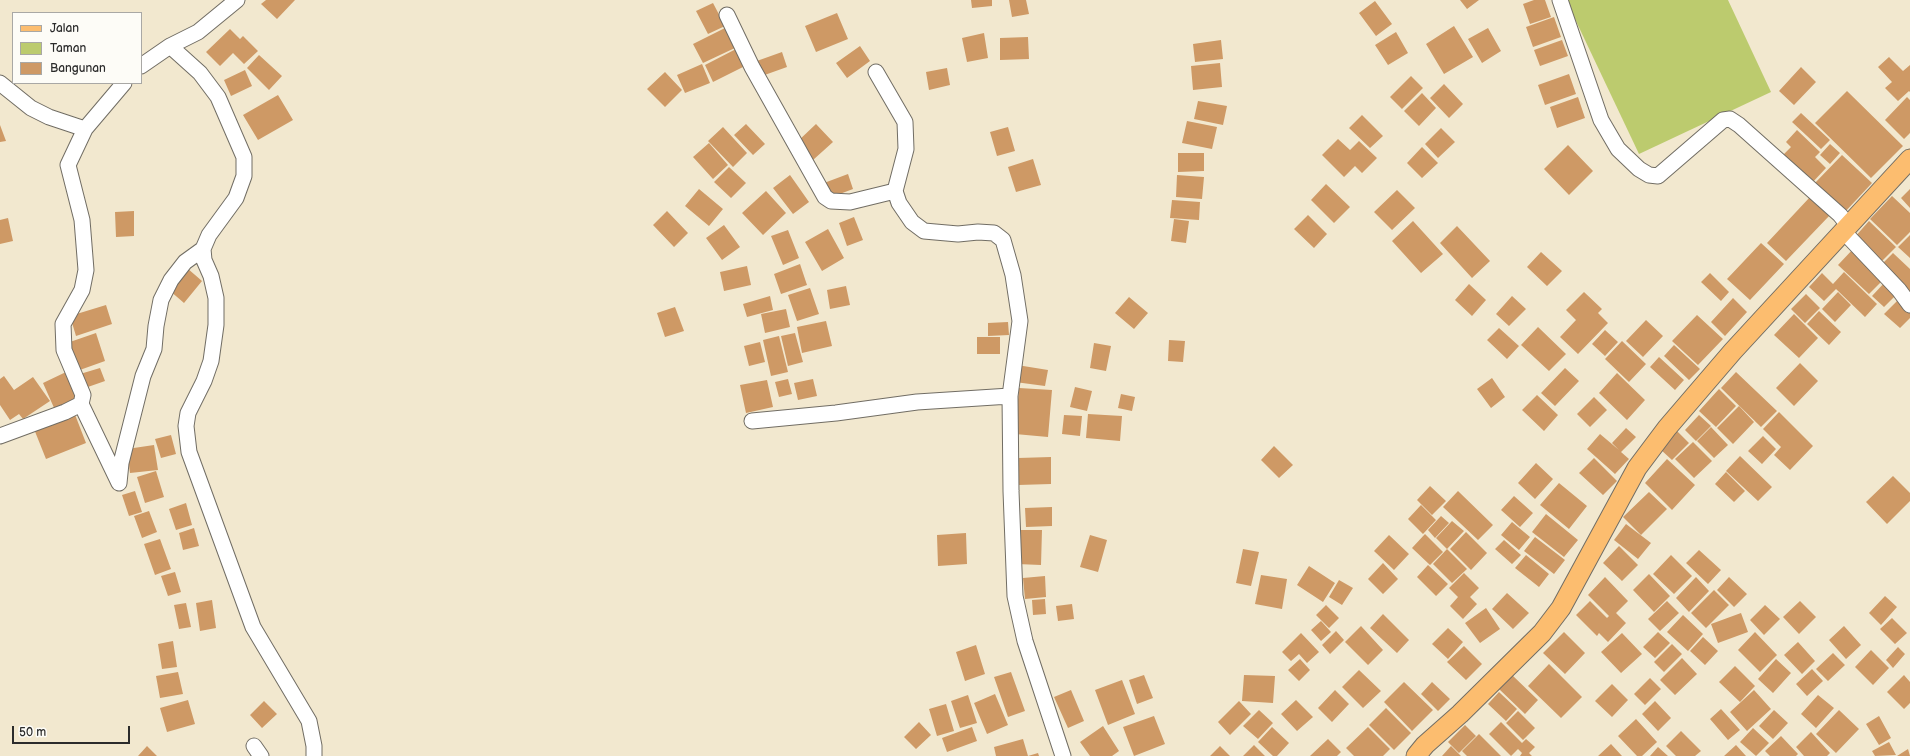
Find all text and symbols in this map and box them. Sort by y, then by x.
legend [12,12,142,84]
text: Jalan [50,21,79,36]
text: Taman [50,41,86,56]
text: Bangunan [50,61,106,76]
scale bar [14,718,132,744]
text: 50 m [19,725,46,740]

